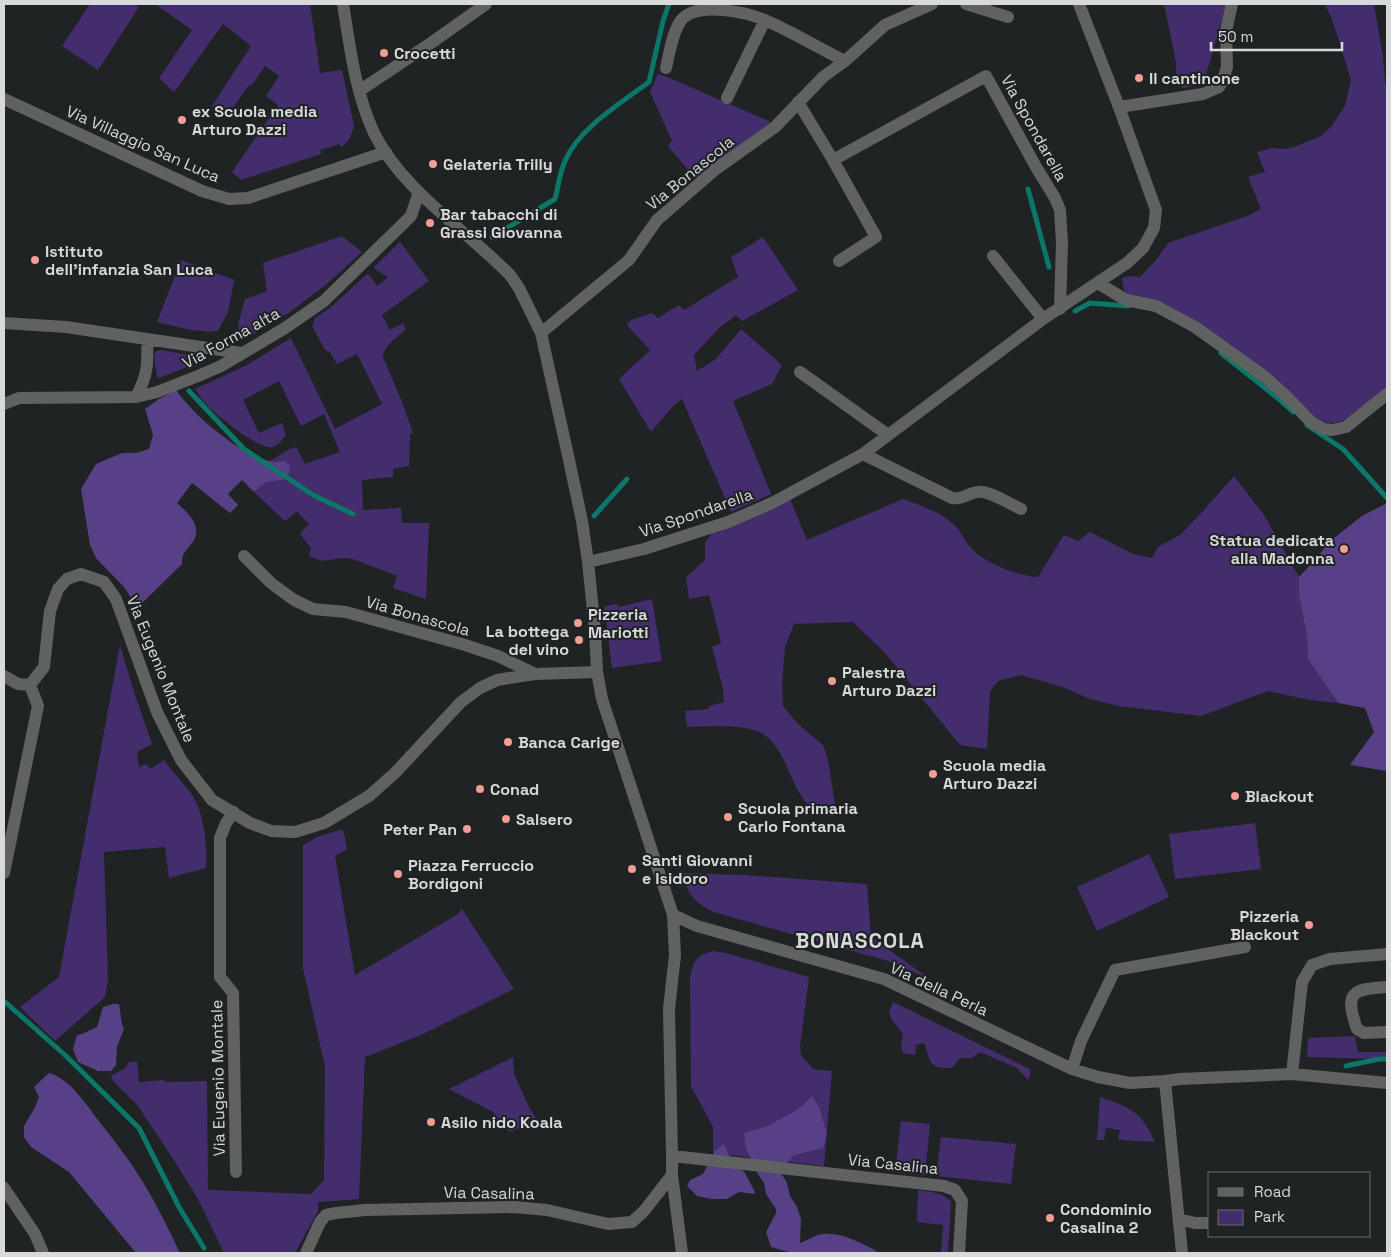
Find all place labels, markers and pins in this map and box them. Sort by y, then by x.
place label: Crocetti [394,43,456,64]
marker: Crocetti [378,47,390,59]
place label: Il cantinone [1149,68,1240,89]
marker: Il cantinone [1133,72,1145,84]
place label: ex Scuola media Arturo Dazzi [192,101,317,140]
marker: ex Scuola media Arturo Dazzi [176,114,188,126]
place label: Gelateria Trilly [443,154,553,175]
marker: Gelateria Trilly [427,158,439,170]
place label: Bar tabacchi di Grassi Giovanna [440,204,562,243]
marker: Bar tabacchi di Grassi Giovanna [424,217,436,229]
place label: Istituto dell'infanzia San Luca [45,241,213,280]
marker: Istituto dell'infanzia San Luca [29,254,41,266]
place label: Statua dedicata alla Madonna [1209,530,1334,569]
marker: Statua dedicata alla Madonna [1338,543,1350,555]
place label: Pizzeria Mariotti [588,604,649,643]
marker: Pizzeria Mariotti [572,617,584,629]
place label: La bottega del vino [486,621,569,660]
marker: La bottega del vino [573,634,585,646]
place label: Palestra Arturo Dazzi [842,662,936,701]
marker: Palestra Arturo Dazzi [826,675,838,687]
place label: Banca Carige [518,732,620,753]
marker: Banca Carige [502,736,514,748]
place label: Scuola media Arturo Dazzi [943,755,1046,794]
marker: Scuola media Arturo Dazzi [927,768,939,780]
place label: Conad [490,779,539,800]
marker: Conad [474,783,486,795]
place label: Blackout [1245,786,1314,807]
marker: Blackout [1229,790,1241,802]
place label: Scuola primaria Carlo Fontana [738,798,858,837]
place label: Salsero [516,809,573,830]
marker: Scuola primaria Carlo Fontana [722,811,734,823]
marker: Salsero [500,813,512,825]
place label: Peter Pan [383,819,457,840]
marker: Peter Pan [461,823,473,835]
place label: Santi Giovanni e Isidoro [642,850,752,889]
place label: Piazza Ferruccio Bordigoni [408,855,534,894]
marker: Santi Giovanni e Isidoro [626,863,638,875]
marker: Piazza Ferruccio Bordigoni [392,868,404,880]
place label: Pizzeria Blackout [1230,906,1299,945]
marker: Pizzeria Blackout [1303,919,1315,931]
place label: Asilo nido Koala [441,1112,562,1133]
marker: Asilo nido Koala [425,1116,437,1128]
place label: Condominio Casalina 2 [1060,1199,1152,1238]
marker: Condominio Casalina 2 [1044,1212,1056,1224]

